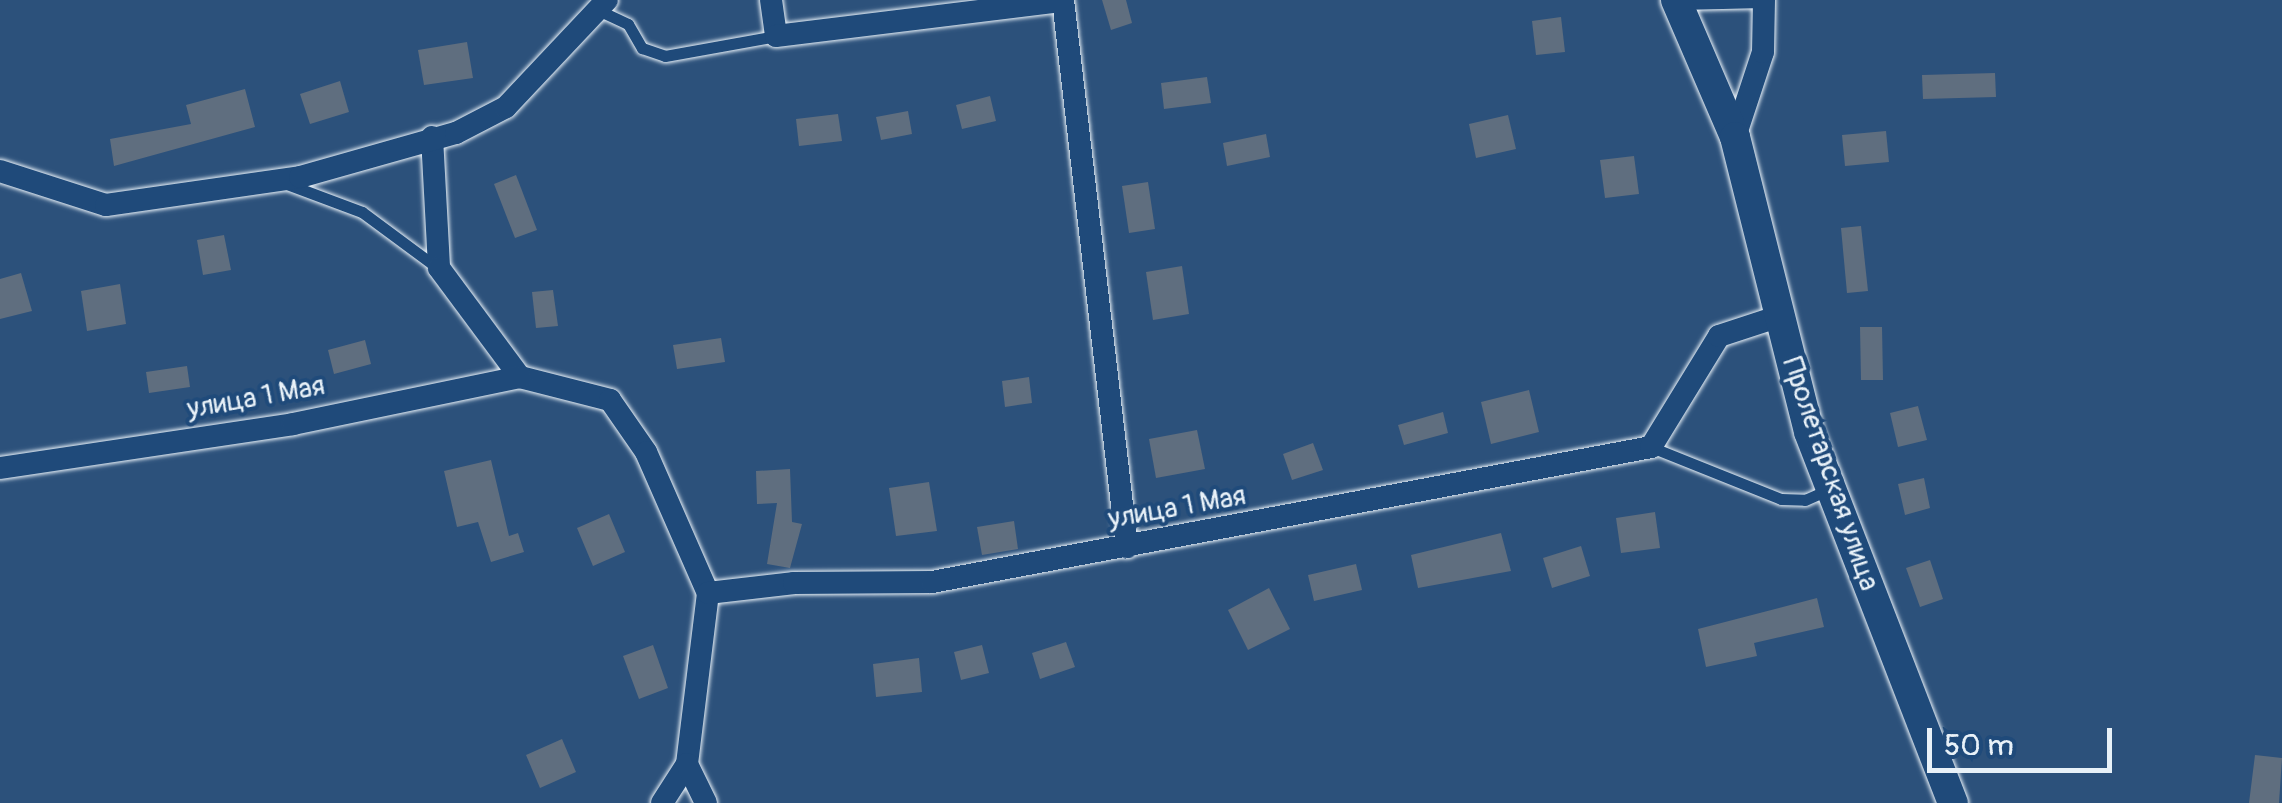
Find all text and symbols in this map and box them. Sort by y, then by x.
street label: Пролетарская улица [1774,353,1886,595]
street label: улица 1 Мая [185,369,327,427]
street label: улица 1 Мая [1106,479,1248,537]
scale bar [1932,708,2117,770]
text: 50 m [1944,727,2014,764]

